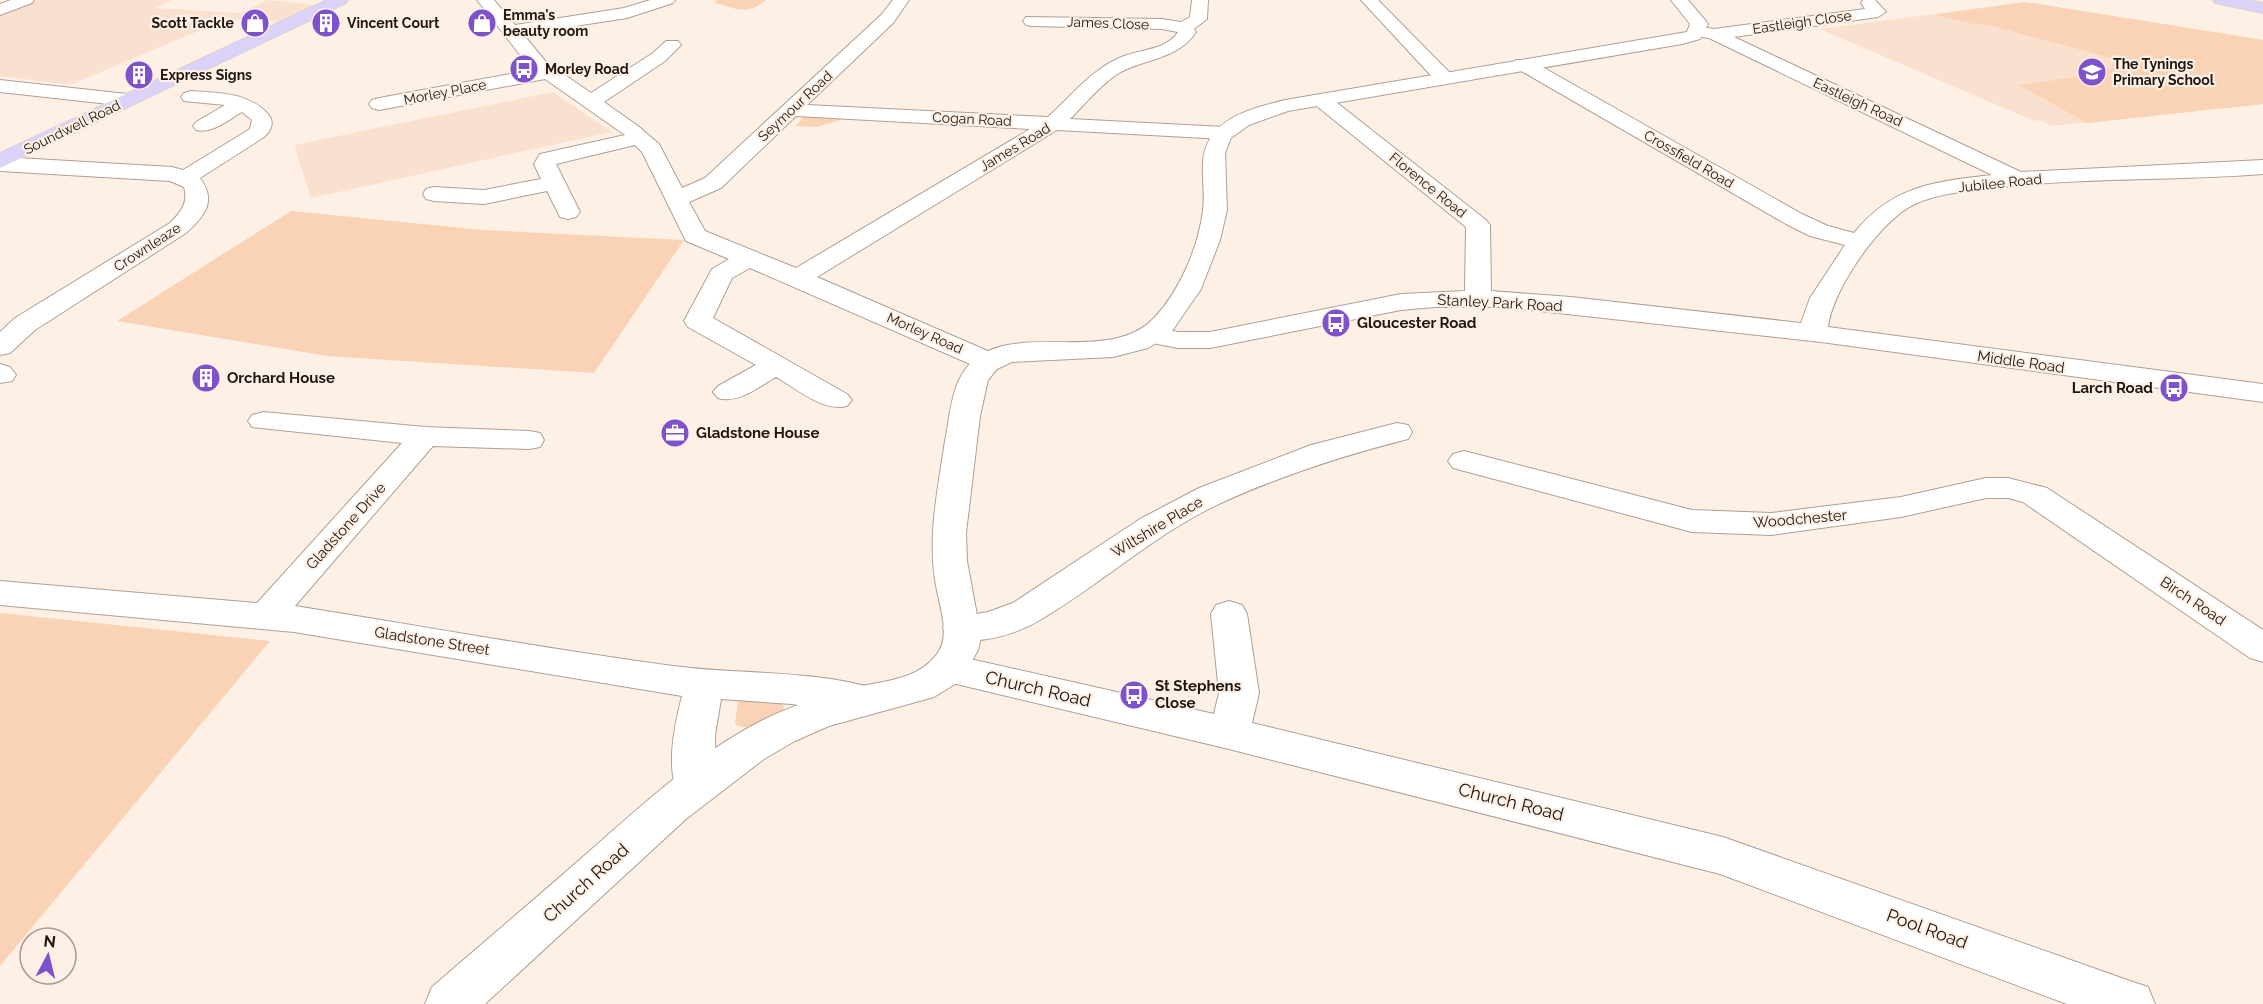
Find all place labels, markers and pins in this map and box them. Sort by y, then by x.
shop icon: Scott Tackle [239,7,271,39]
building icon: Vincent Court [310,7,342,39]
shop icon: Emma's beauty room [466,7,498,39]
place label: Emma's beauty room [503,7,588,39]
place label: Scott Tackle [152,15,235,31]
place label: Vincent Court [347,15,440,31]
bus stop icon: Morley Road [508,53,540,85]
school or university icon: The Tynings Primary School [2076,56,2108,88]
place label: The Tynings Primary School [2113,56,2215,88]
building icon: Express Signs [123,59,155,91]
place label: Morley Road [545,61,629,77]
place label: Express Signs [160,67,252,83]
bus stop icon: Gloucester Road [1320,307,1352,339]
place label: Gloucester Road [1357,314,1477,332]
building icon: Orchard House [190,362,222,394]
place label: Orchard House [227,369,335,387]
bus stop icon: Larch Road [2158,372,2190,404]
place label: Larch Road [2072,379,2153,397]
office icon: Gladstone House [659,417,691,449]
place label: Gladstone House [696,424,819,442]
place label: St Stephens Close [1155,677,1241,712]
bus stop icon: St Stephens Close [1118,679,1150,711]

